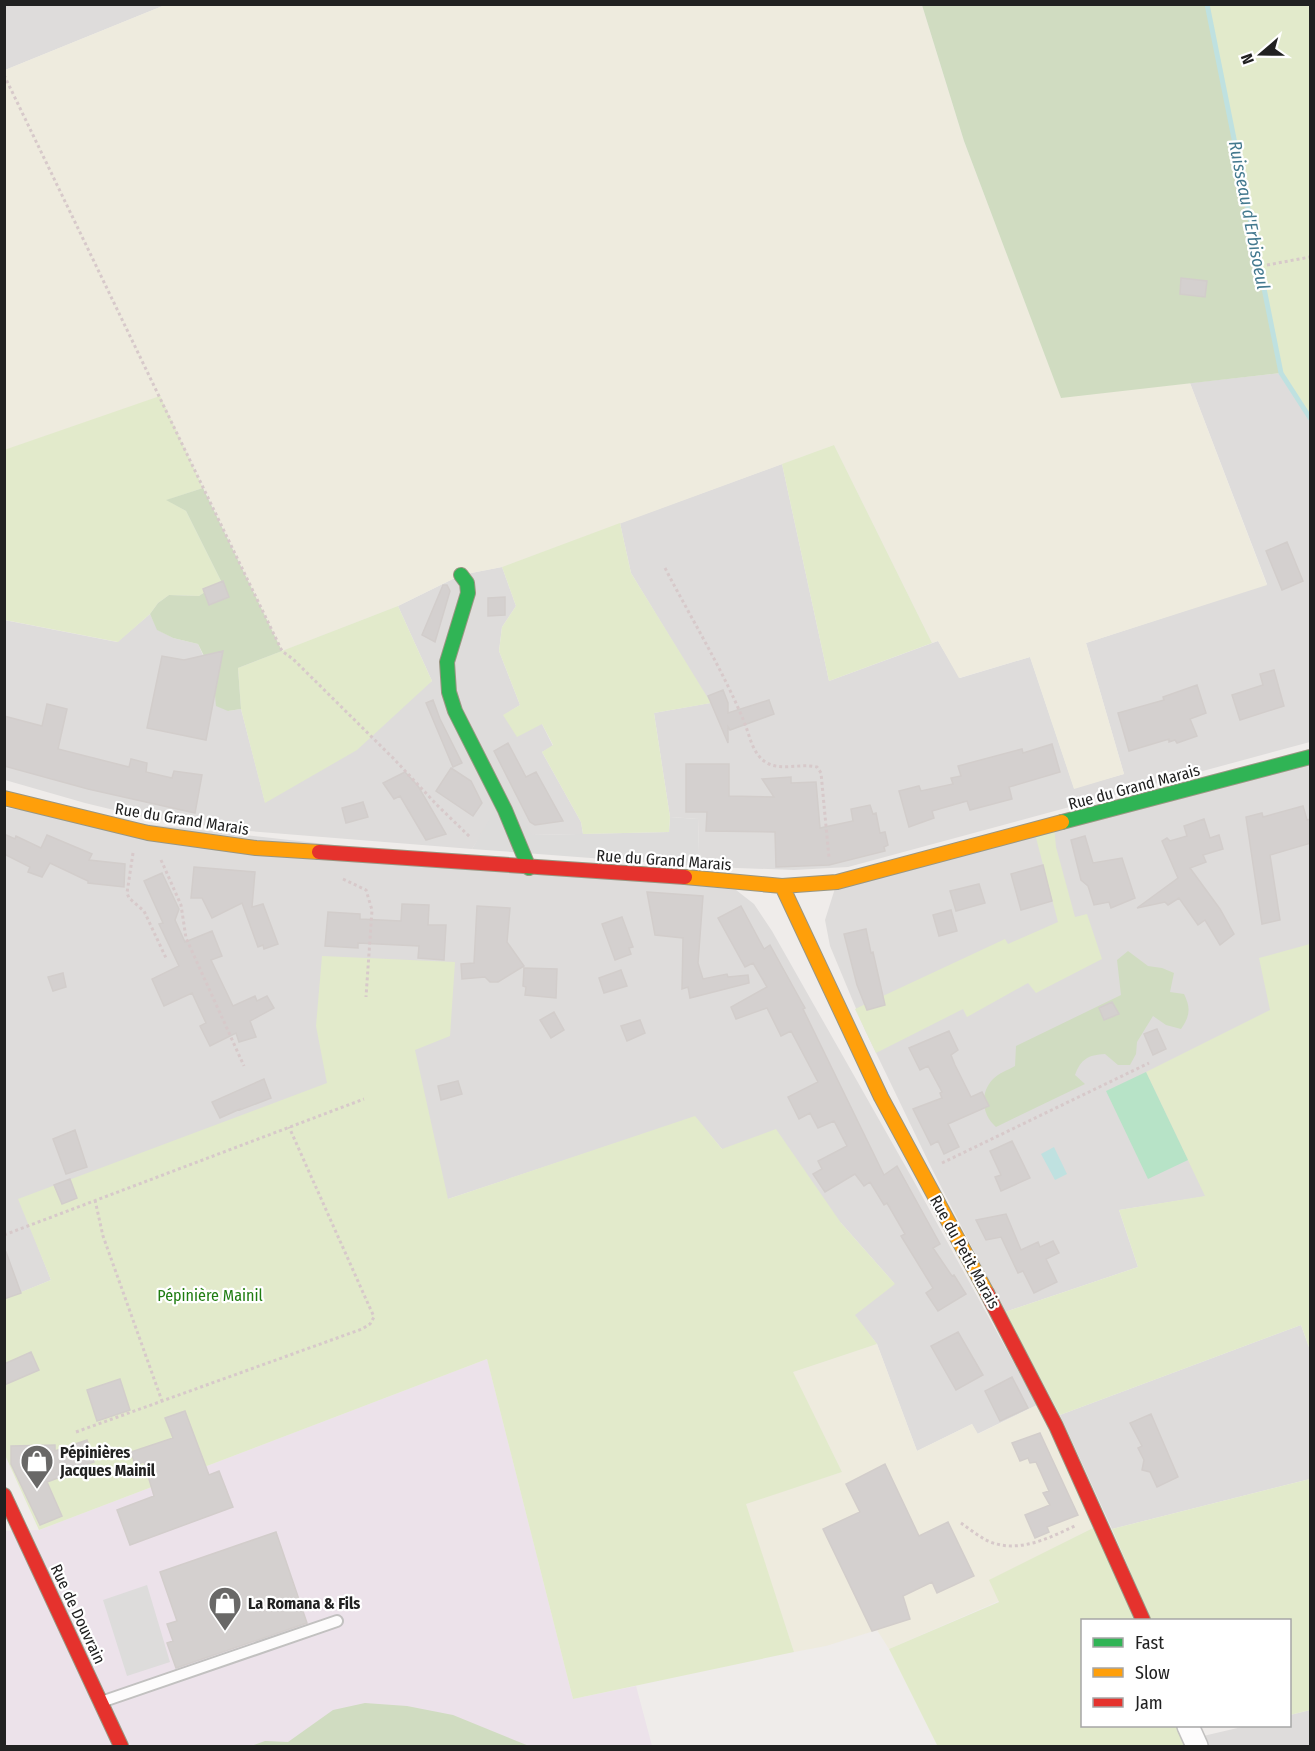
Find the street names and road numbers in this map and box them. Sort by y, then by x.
street label: Rue du Grand Marais [1066,760,1202,814]
street label: Rue du Grand Marais [114,799,250,839]
street label: Rue du Grand Marais [596,846,732,874]
street label: Rue du Petit Marais [926,1192,1004,1312]
street label: Rue de Douvrain [47,1561,109,1667]

